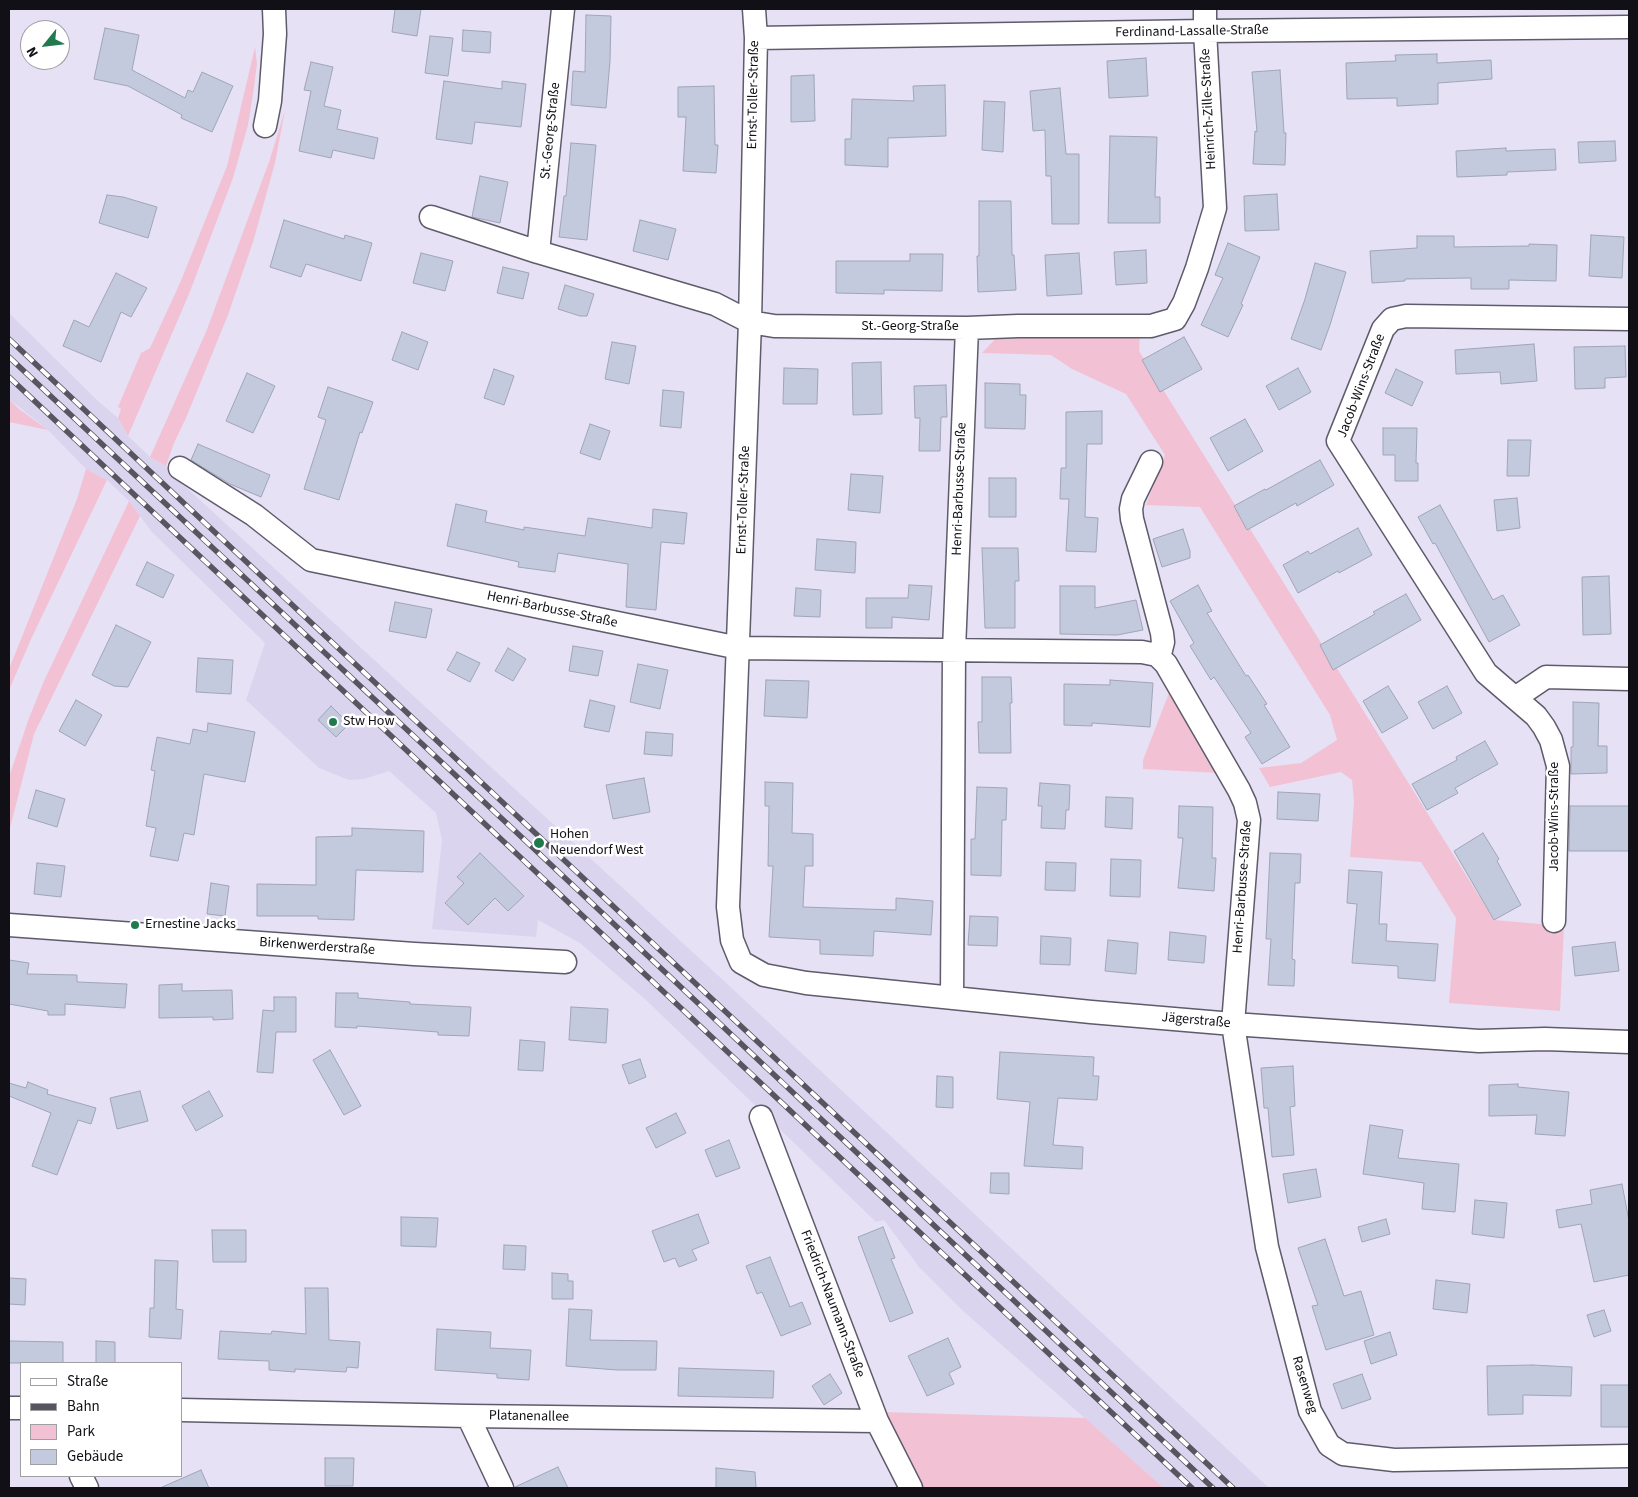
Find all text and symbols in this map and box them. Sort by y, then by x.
north arrow [20,20,70,70]
street label: Ferdinand-Lassalle-Straße [1115,22,1269,42]
street label: Ernst-Toller-Straße [745,40,763,150]
text: N [22,43,44,61]
street label: Heinrich-Zille-Straße [1197,48,1221,170]
street label: St.-Georg-Straße [538,82,564,180]
street label: St.-Georg-Straße [861,319,959,335]
street label: Jacob-Wins-Straße [1334,332,1390,440]
street label: Henri-Barbusse-Straße [949,422,971,556]
street label: Ernst-Toller-Straße [734,445,754,555]
street label: Henri-Barbusse-Straße [485,588,619,632]
place label: Stw How [343,714,394,730]
marker: Stw How [327,716,339,728]
street label: Jacob-Wins-Straße [1547,762,1563,872]
street label: Henri-Barbusse-Straße [1230,820,1256,954]
place label: Hohen Neuendorf West [550,827,644,860]
marker: Hohen Neuendorf West [532,836,546,850]
place label: Ernestine Jacks [145,917,236,933]
marker: Ernestine Jacks [129,919,141,931]
street label: Birkenwerderstraße [259,935,375,959]
street label: Jägerstraße [1161,1010,1231,1032]
street label: Friedrich-Naumann-Straße [796,1228,868,1380]
street label: Rasenweg [1287,1354,1321,1416]
legend [20,1362,182,1477]
text: Straße [67,1371,108,1392]
text: Bahn [67,1396,100,1417]
street label: Platanenallee [489,1408,569,1426]
text: Park [67,1421,95,1442]
text: Gebäude [67,1446,123,1467]

